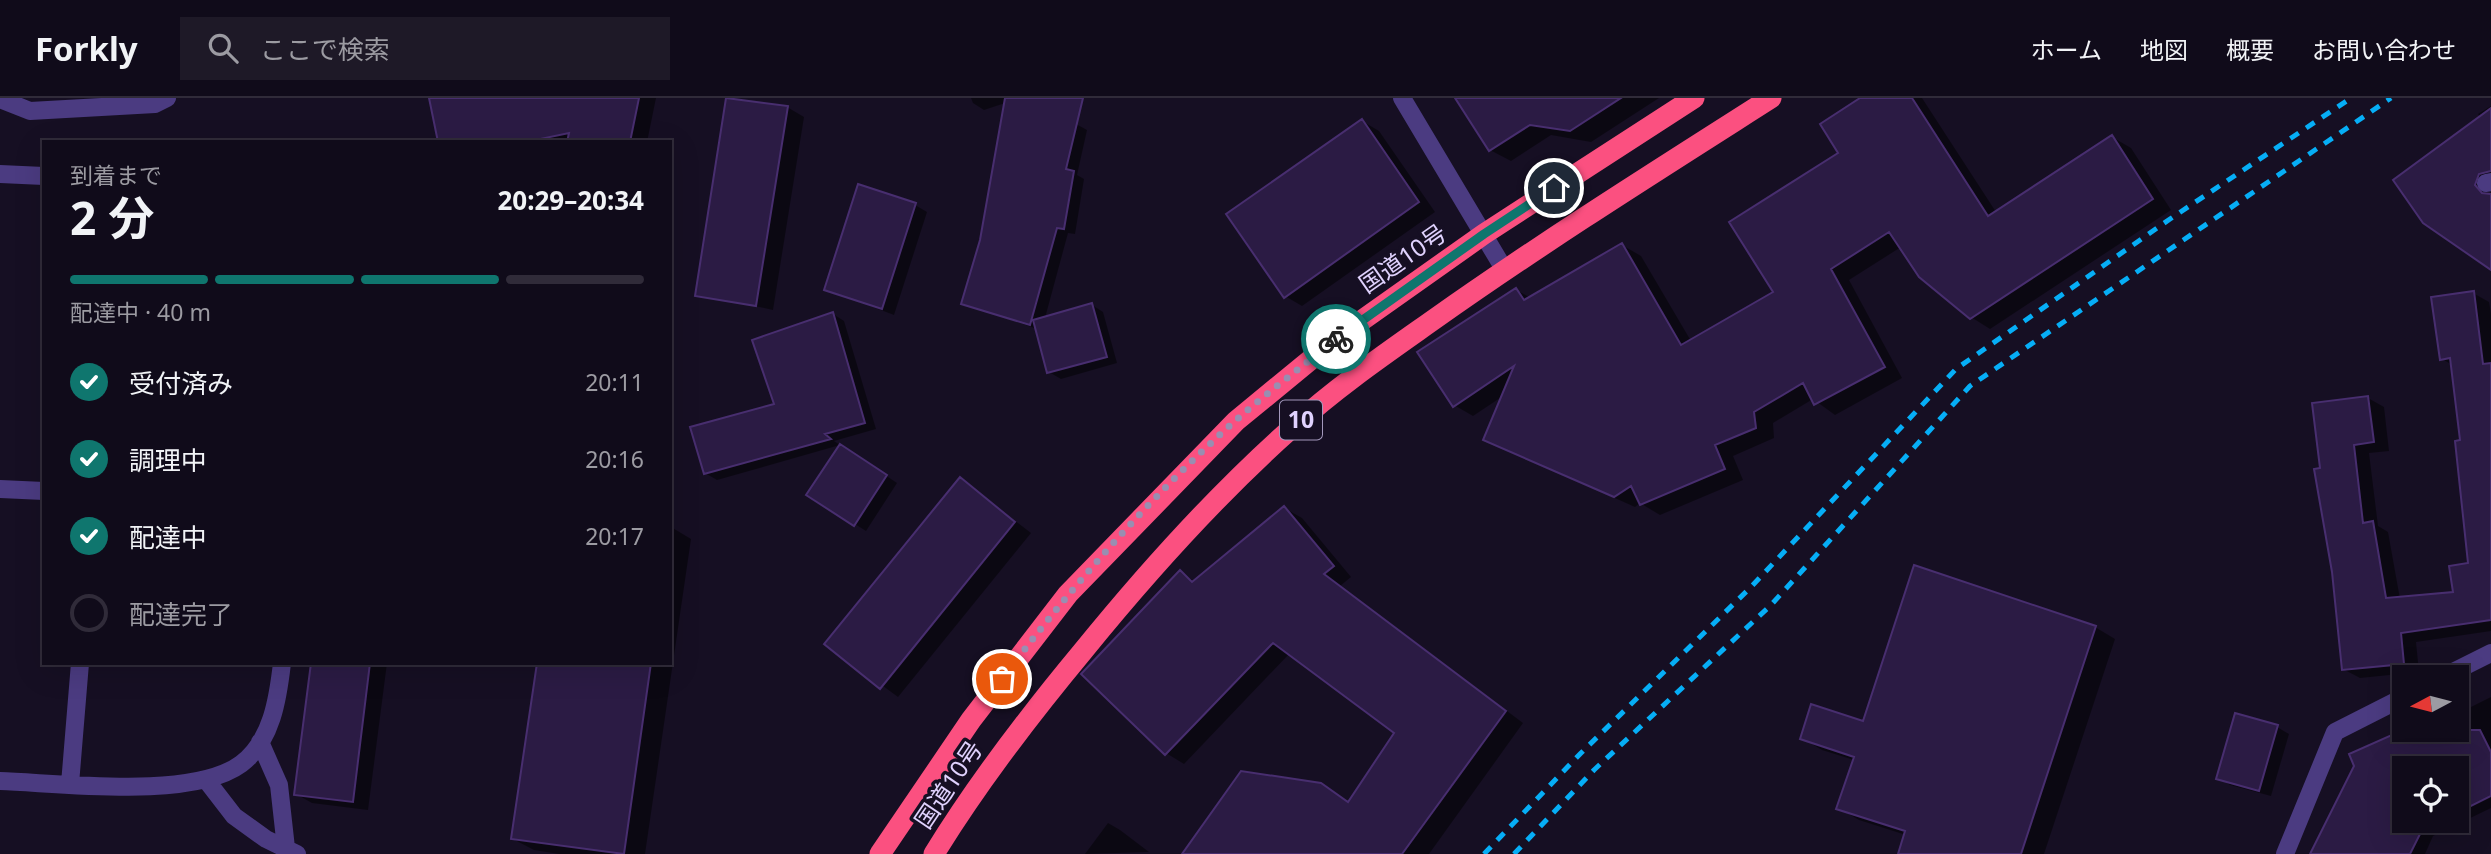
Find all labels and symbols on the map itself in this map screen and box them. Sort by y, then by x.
pin [1524,158,1584,218]
street label: 国道10号 [1352,216,1452,300]
courier [1301,304,1371,374]
road number: 10 [1280,400,1322,440]
pin [972,649,1032,709]
north arrow [2392,665,2469,742]
street label: 国道10号 [906,734,989,835]

